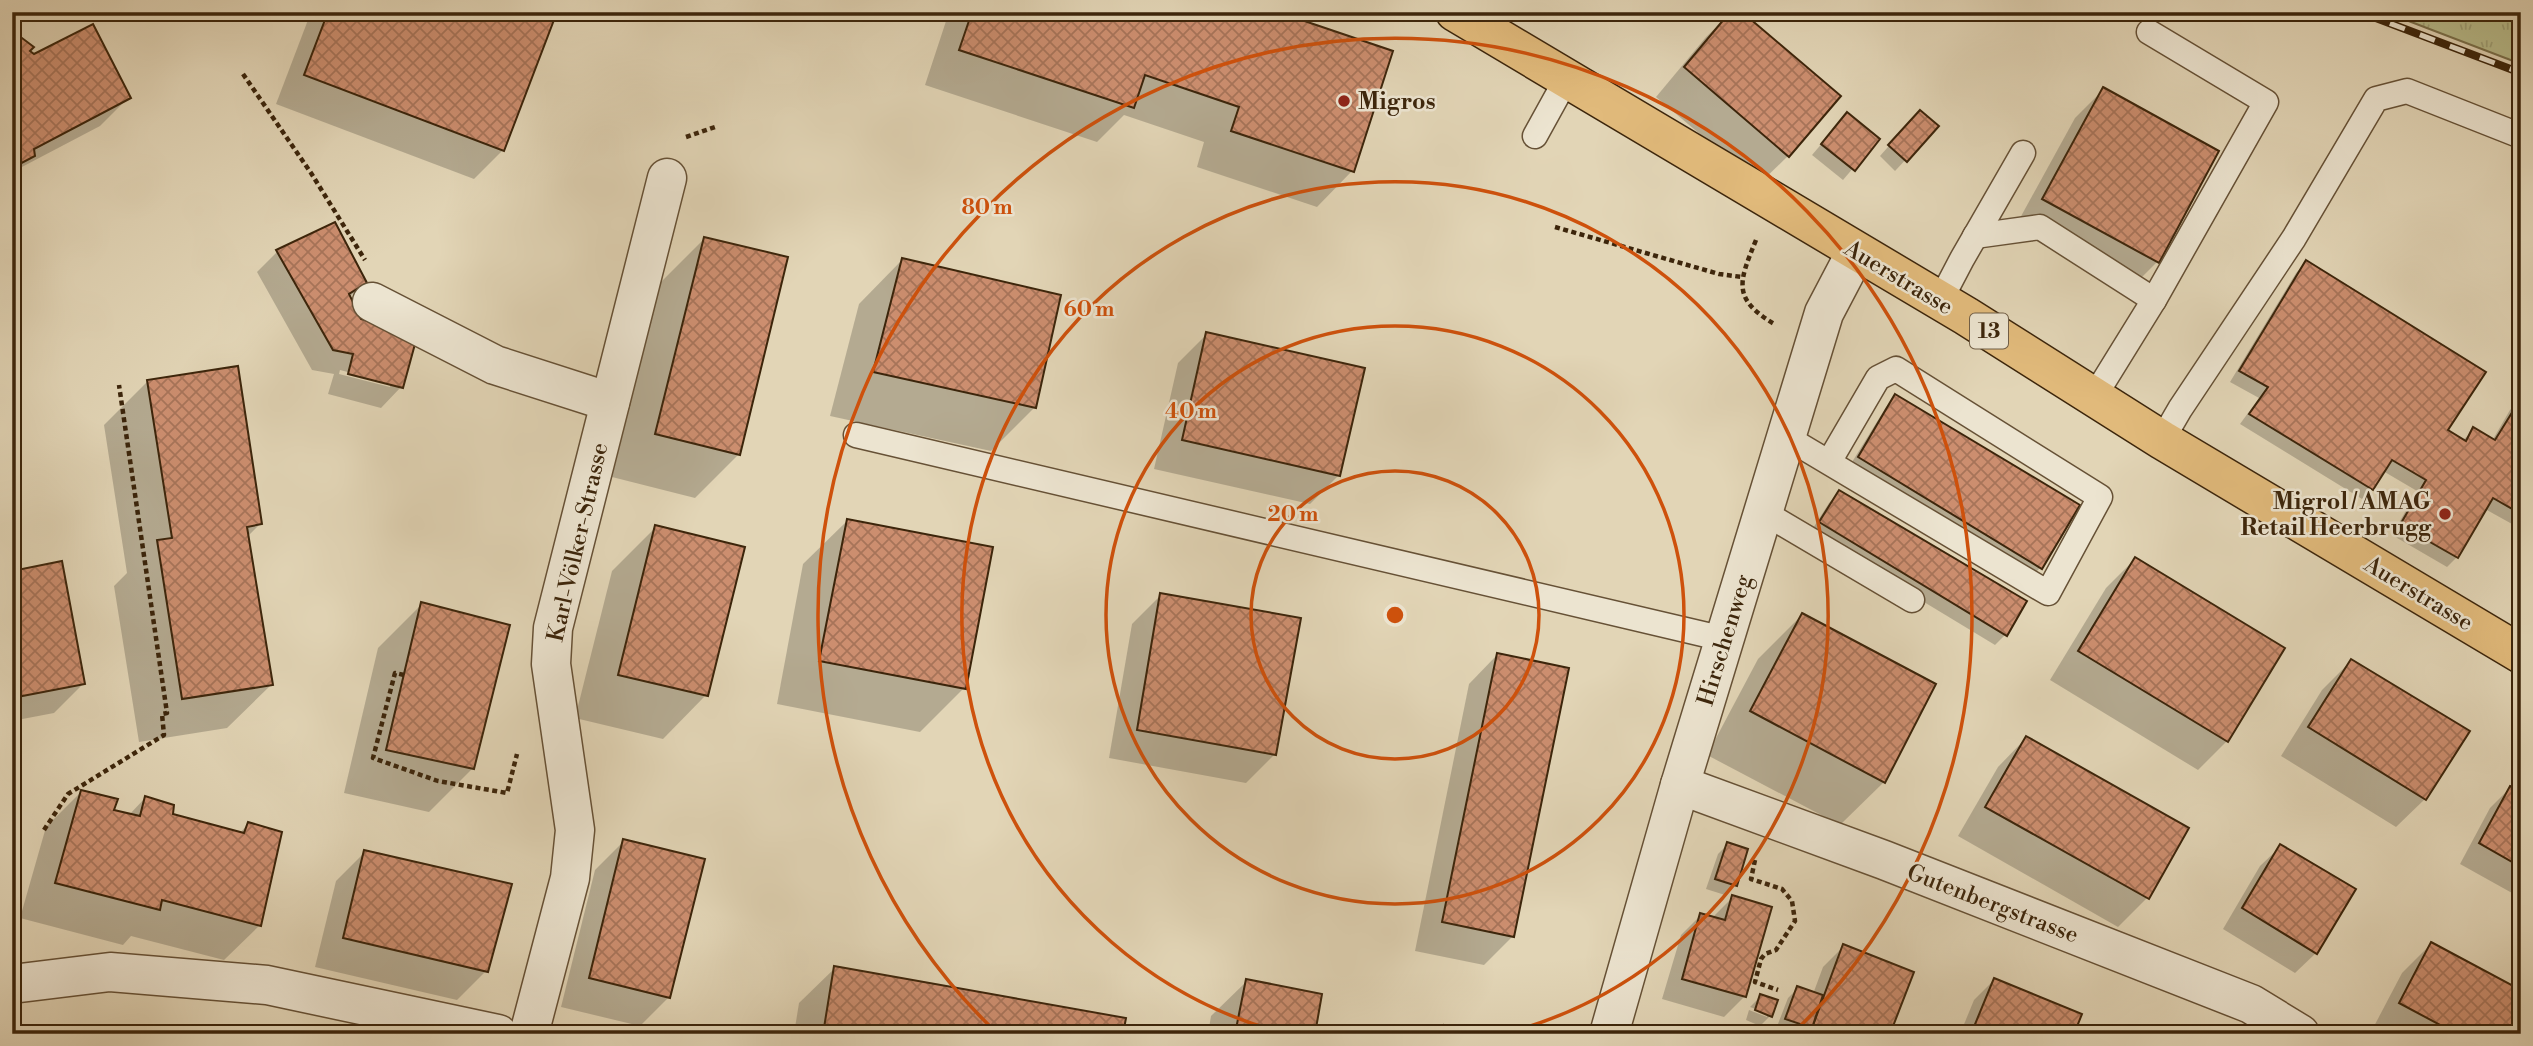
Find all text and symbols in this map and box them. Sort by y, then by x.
place label: Migros [1358,88,1436,116]
marker: Migros [1336,93,1352,109]
text: 80 m [961,195,1013,221]
street label: Auerstrasse [1838,234,1958,321]
text: 60 m [1064,297,1114,323]
road number: 13 [1970,314,2008,348]
text: 40 m [1165,399,1217,425]
street label: Karl-Völker-Strasse [541,440,615,645]
place label: Migrol / AMAG Retail Heerbrugg [2241,488,2432,542]
text: 20 m [1268,502,1318,528]
marker: Migrol / AMAG Retail Heerbrugg [2437,506,2453,522]
street label: Auerstrasse [2358,550,2478,637]
street label: Hirschenweg [1692,571,1758,709]
centre of rings [1383,603,1407,627]
street label: Gutenbergstrasse [1903,858,2082,950]

